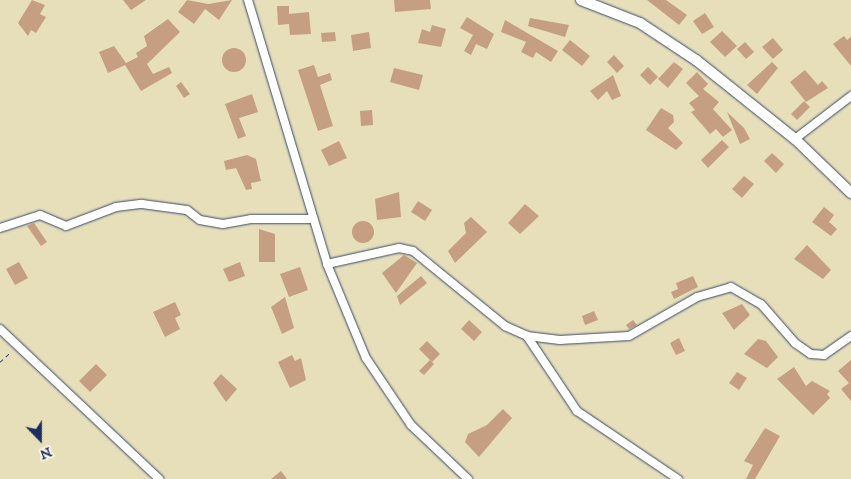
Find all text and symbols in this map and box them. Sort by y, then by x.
north arrow [15,414,65,464]
text: N [37,442,54,463]

